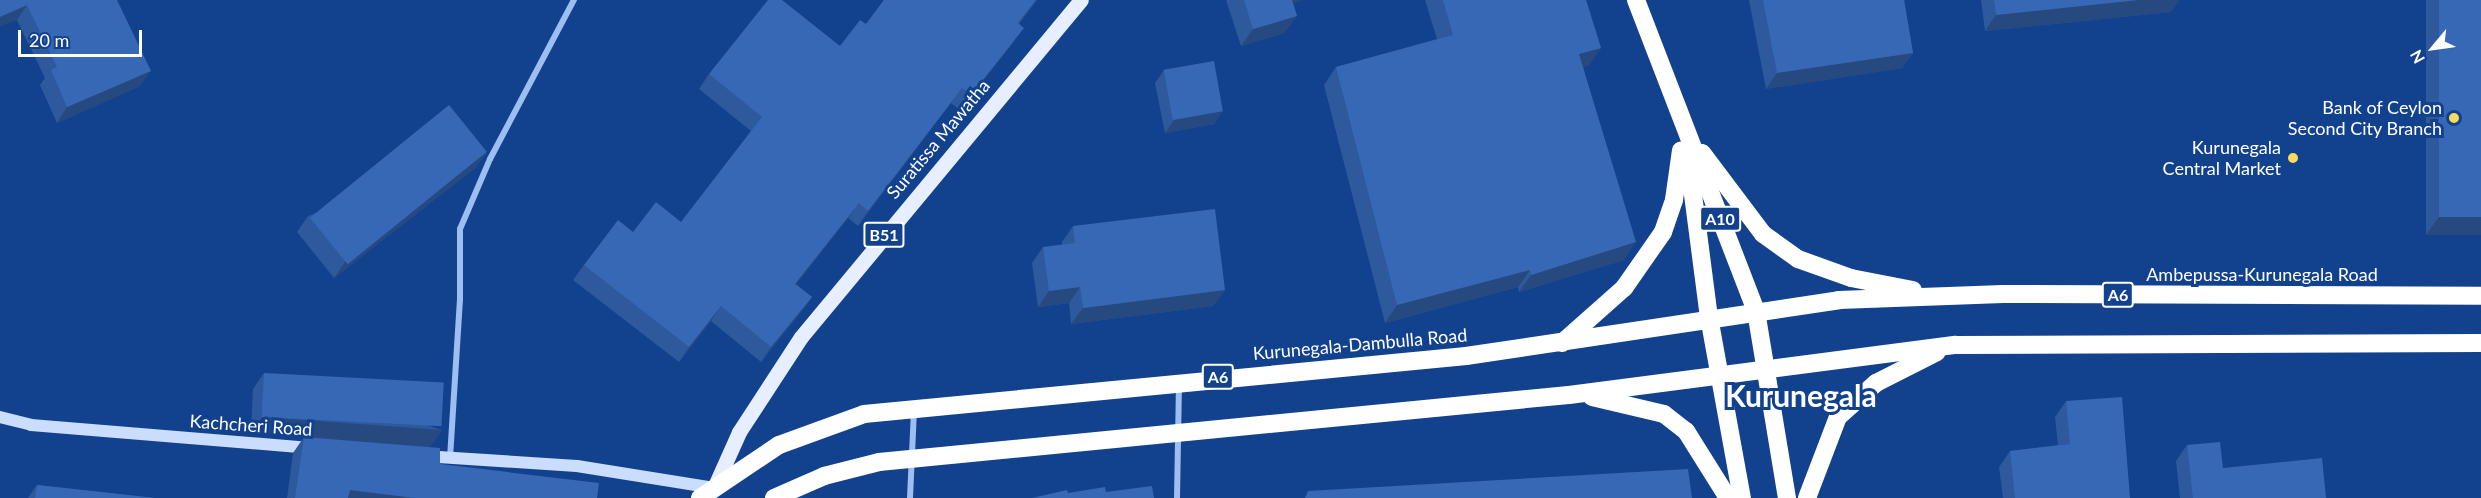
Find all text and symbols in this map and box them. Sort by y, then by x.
scale bar [21,18,146,56]
north arrow [2403,18,2463,78]
text: 20 m [29,29,69,51]
text: N [2406,47,2428,67]
street label: Suratissa Mawatha [882,75,994,203]
place label: Bank of Ceylon Second City Branch [2287,97,2442,140]
marker: Bank of Ceylon Second City Branch [2447,111,2461,125]
place label: Kurunegala Central Market [2163,137,2281,180]
marker: Kurunegala Central Market [2286,151,2300,165]
road number: A10 [1699,206,1741,232]
road number: B51 [863,222,905,248]
street label: Ambepussa-Kurunegala Road [2146,263,2378,285]
road number: A6 [2102,282,2134,308]
street label: Kurunegala-Dambulla Road [1252,324,1468,364]
road number: A6 [1202,364,1234,390]
district label: Kurunegala [1725,377,1877,413]
street label: Kachcheri Road [189,410,313,440]

